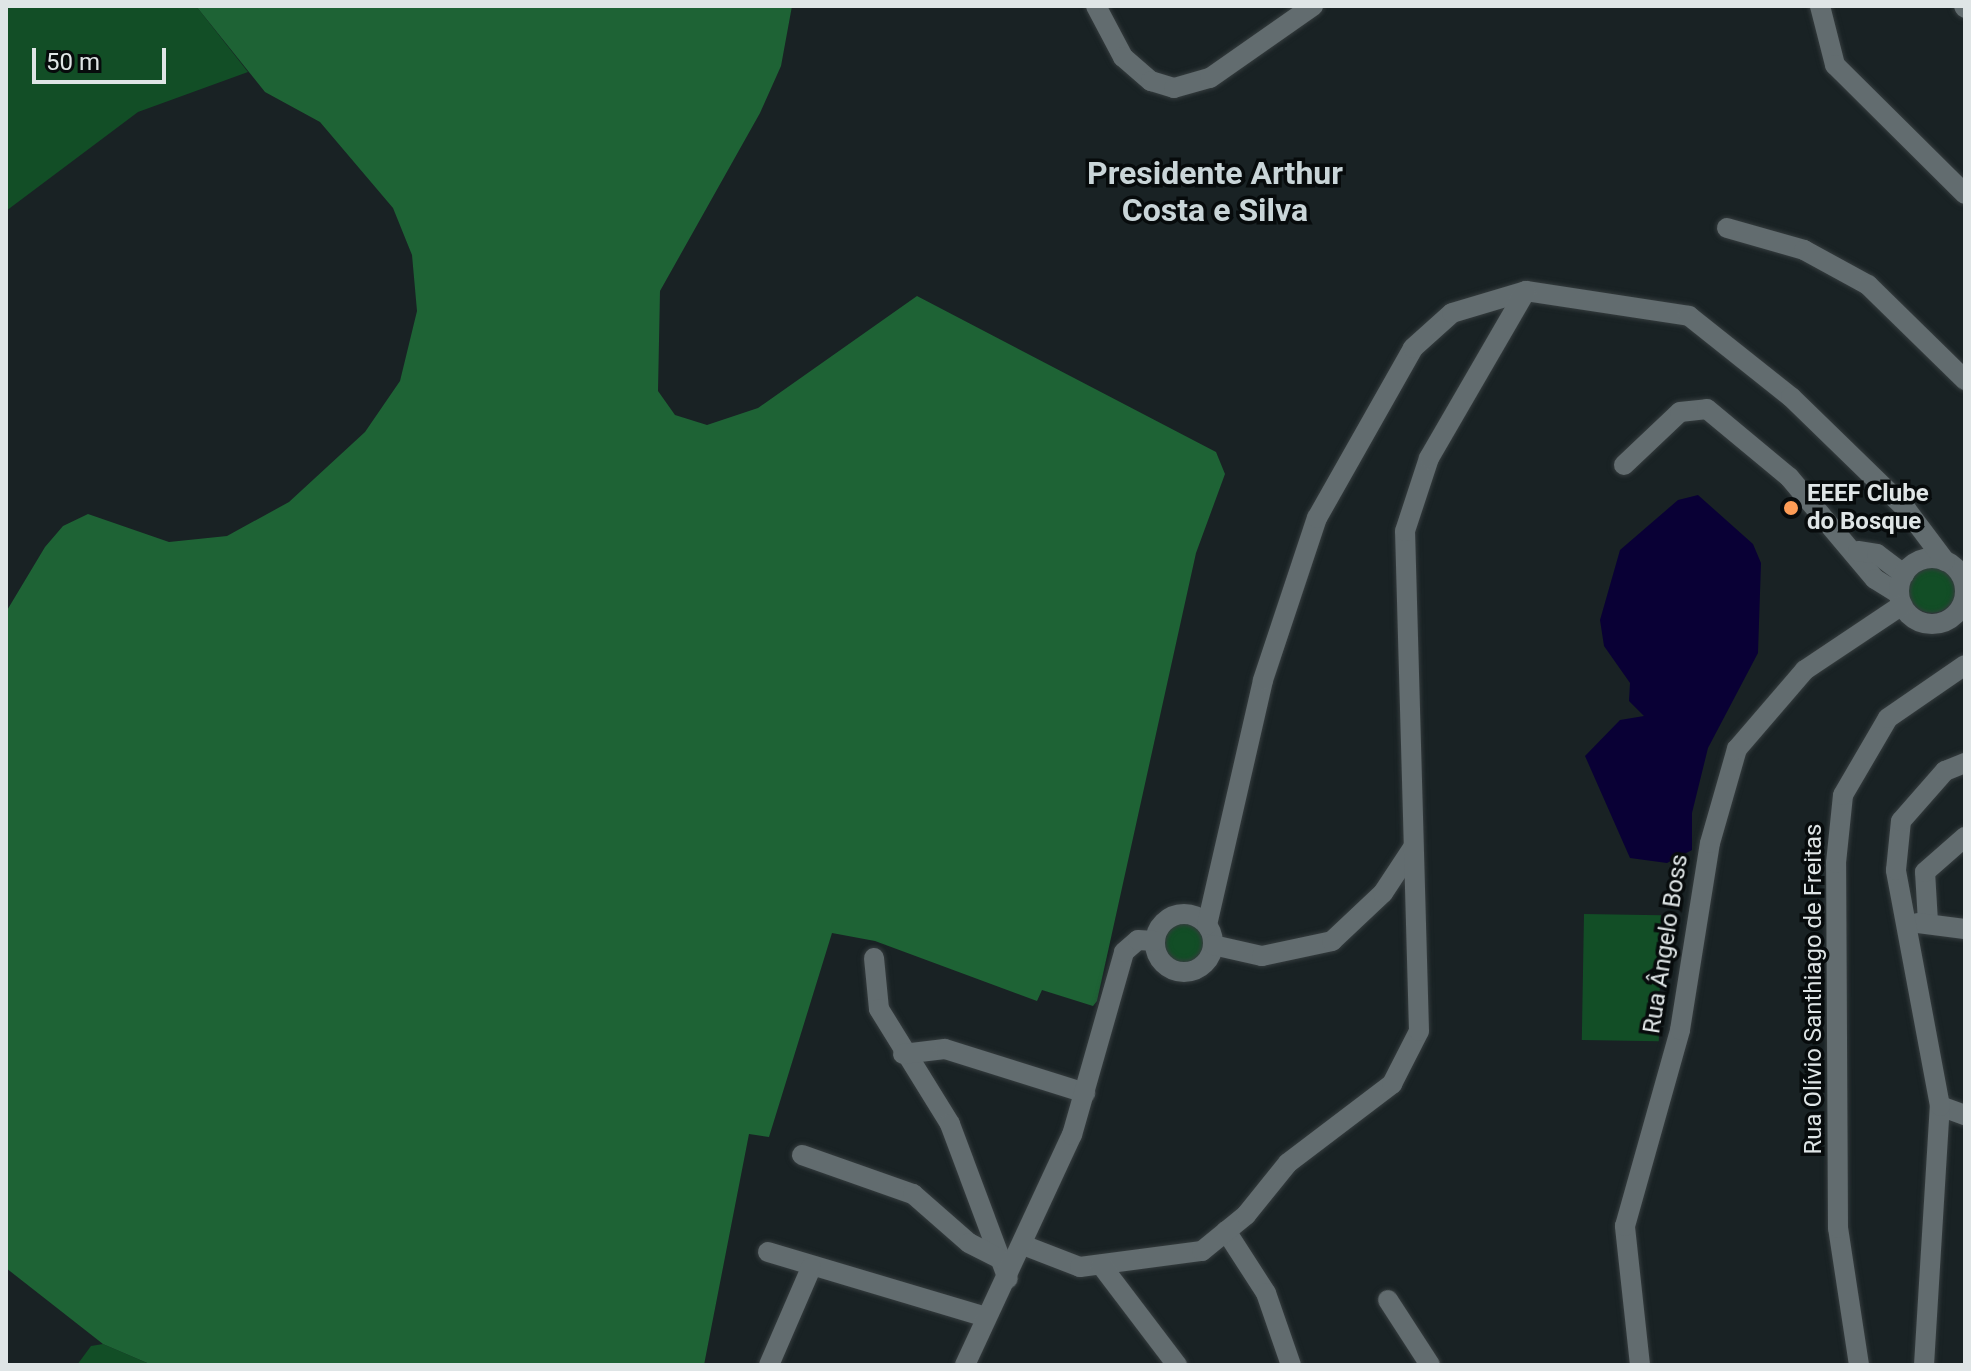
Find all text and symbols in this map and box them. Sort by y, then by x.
scale bar [36,32,170,82]
text: 50 m [46,48,100,76]
district label: Presidente Arthur Costa e Silva [1087,155,1343,230]
place label: EEEF Clube do Bosque [1807,480,1929,536]
marker: EEEF Clube do Bosque [1782,499,1800,517]
street label: Rua Olívio Santhiago de Freitas [1800,824,1828,1154]
street label: Rua Ângelo Boss [1638,852,1694,1036]

